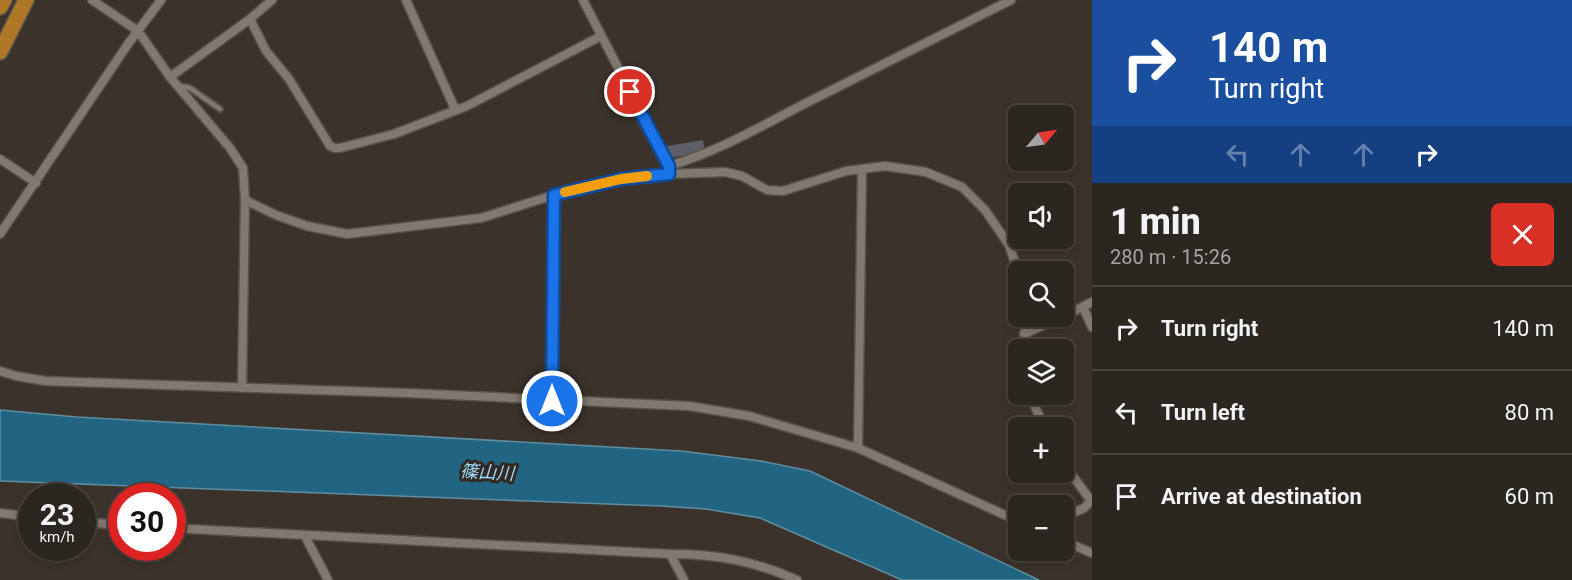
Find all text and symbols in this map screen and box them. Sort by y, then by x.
text: 140 m [1209,23,1328,72]
icon: right [1110,24,1188,102]
pin [604,66,655,117]
text: Turn right [1209,73,1324,105]
icon: arrive [613,75,646,108]
north arrow [1008,105,1074,171]
map controls [1008,105,1074,561]
icon: left [1221,138,1254,171]
icon: ahead [1284,138,1317,171]
icon: ahead [1347,138,1380,171]
icon: right [1410,138,1443,171]
button: sound [1008,183,1074,249]
text: 1 min [1110,201,1201,243]
button: close [1491,203,1554,266]
text: 280 m · 15:26 [1110,245,1231,269]
button: search [1008,261,1074,327]
icon: right [1110,312,1143,345]
text: Turn right [1161,316,1258,341]
text: 140 m [1492,316,1554,341]
button: layers [1008,339,1074,405]
position arrow [520,369,584,433]
icon: left [1110,396,1143,429]
text: Turn left [1161,400,1245,425]
text: 80 m [1505,400,1554,425]
button: + [1008,417,1074,483]
water label: 篠山川 [459,460,517,484]
icon: arrive [1110,480,1143,513]
speed limit sign: 30 [108,483,186,561]
text: Arrive at destination [1161,484,1362,509]
text: 60 m [1505,484,1554,509]
button: − [1008,495,1074,561]
text: 23 [40,497,74,532]
text: km/h [39,528,75,546]

